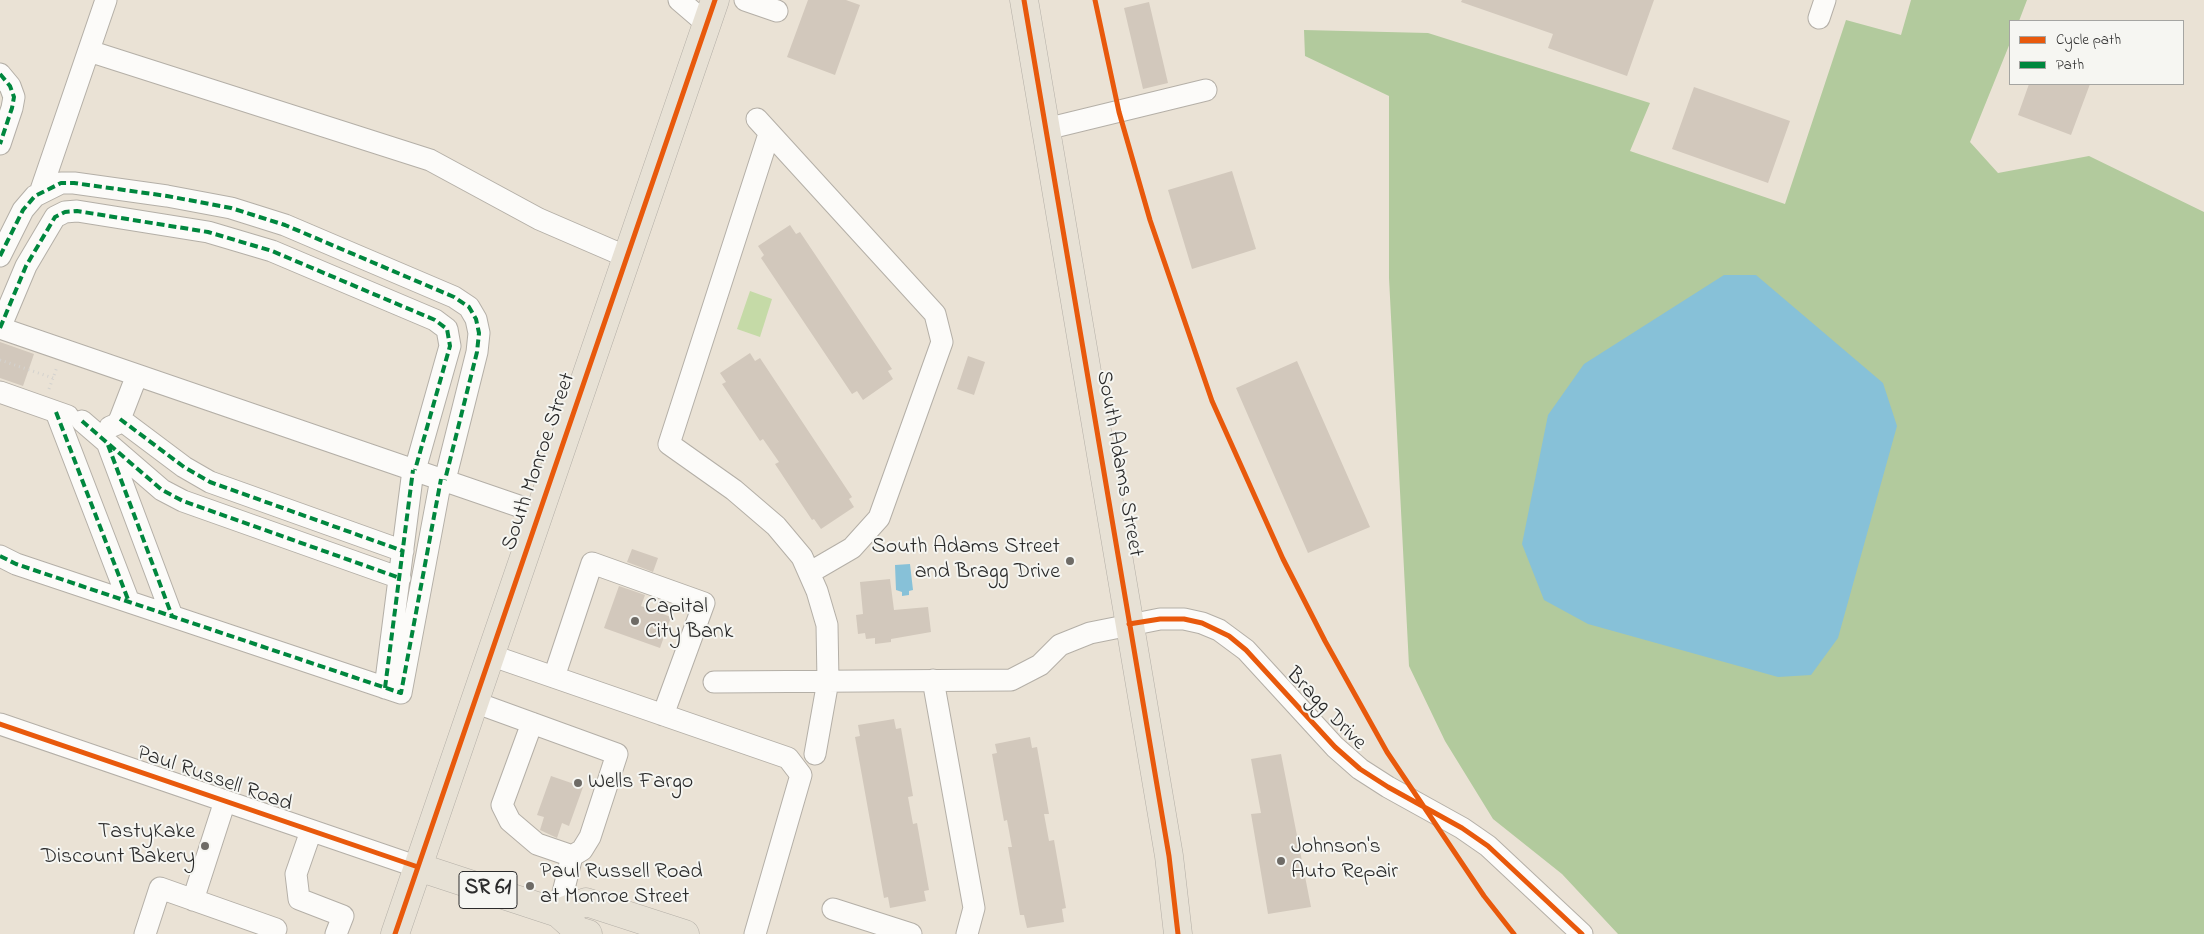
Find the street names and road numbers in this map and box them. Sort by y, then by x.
street label: South Adams Street [1089,369,1147,559]
street label: South Monroe Street [497,370,583,554]
street label: Bragg Drive [1279,663,1371,757]
street label: Paul Russell Road [133,741,295,819]
road number: SR 61 [459,872,517,908]

